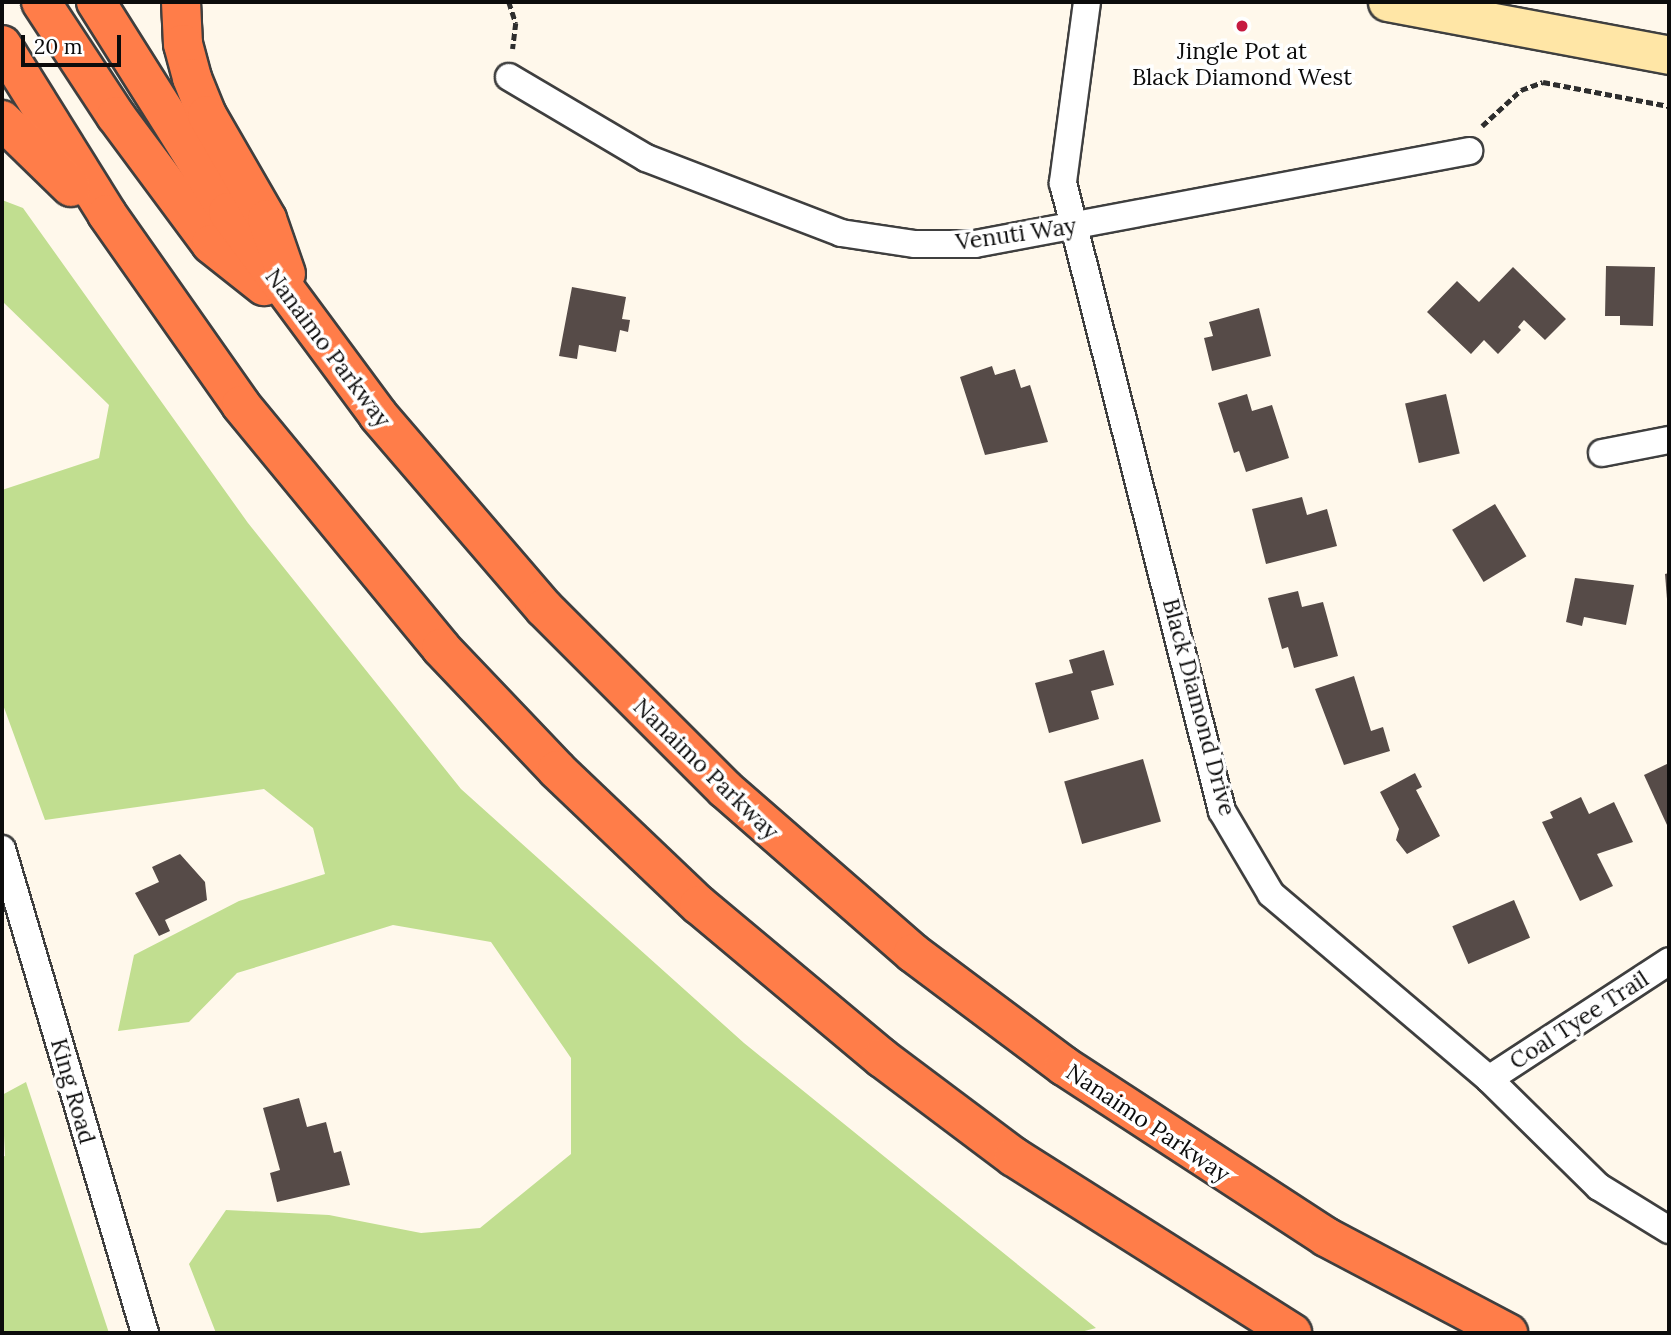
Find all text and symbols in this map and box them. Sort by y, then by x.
marker: Jingle Pot at Black Diamond West [1234,18,1250,34]
scale bar [24,21,124,65]
text: 20 m [34,33,83,60]
place label: Jingle Pot at Black Diamond West [1132,37,1352,91]
street label: Venuti Way [954,212,1078,256]
street label: Nanaimo Parkway [259,263,397,433]
street label: Black Diamond Drive [1157,595,1241,819]
street label: Nanaimo Parkway [628,693,784,845]
street label: Coal Tyee Trail [1504,965,1654,1075]
street label: King Road [45,1035,101,1147]
street label: Nanaimo Parkway [1061,1058,1235,1188]

